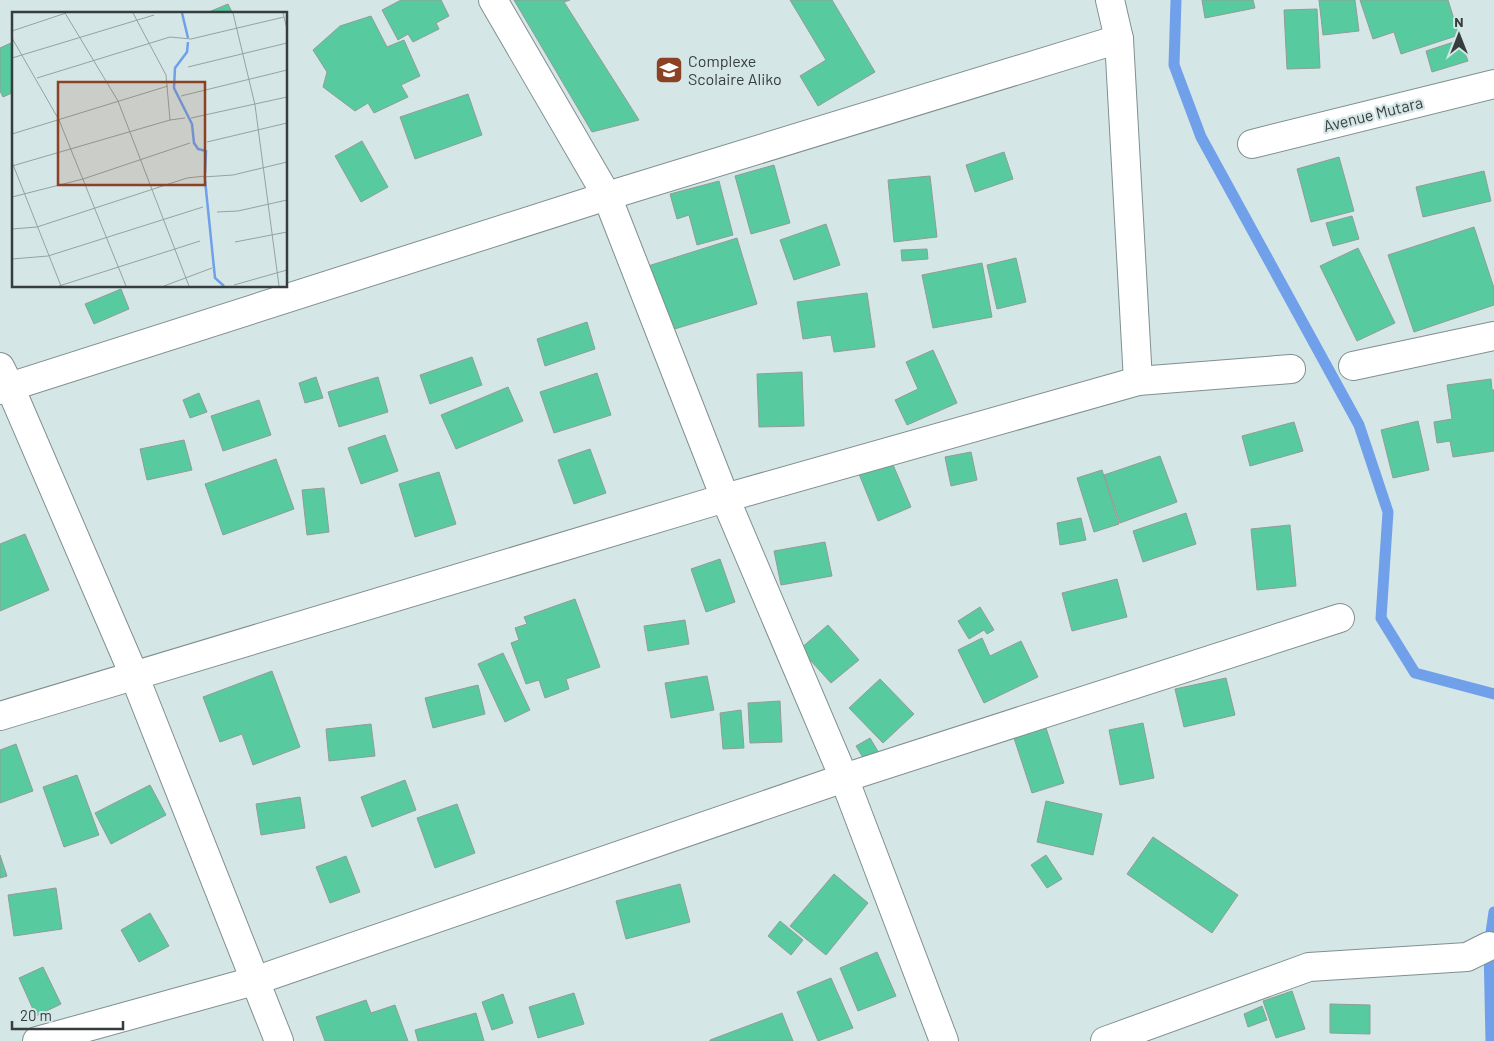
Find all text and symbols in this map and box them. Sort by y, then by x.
north arrow [1434,10,1484,60]
inset map [12,12,288,288]
text: N [1454,13,1464,30]
place label: Complexe Scolaire Aliko [688,51,782,88]
school or university icon: Complexe Scolaire Aliko [654,55,684,85]
street label: Avenue Mutara [1321,92,1425,135]
scale bar [12,998,124,1030]
text: 20 m [20,1006,52,1024]

